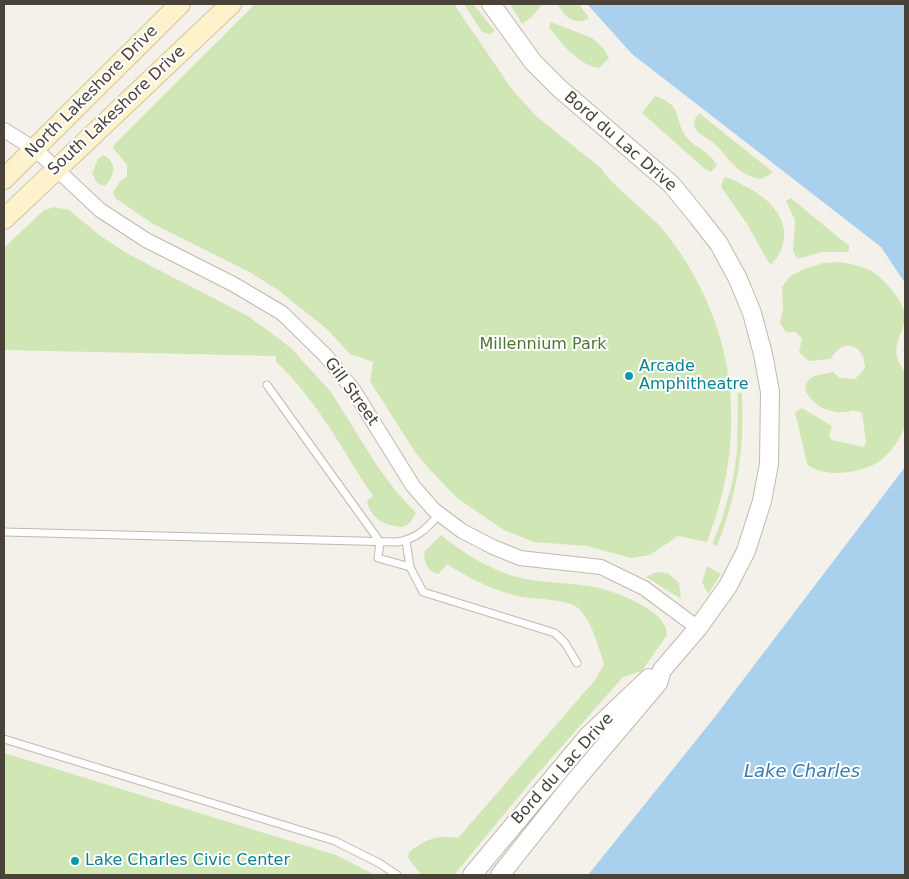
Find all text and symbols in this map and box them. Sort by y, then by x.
street label: North Lakeshore Drive [22,22,162,162]
street label: South Lakeshore Drive [44,42,190,180]
street label: Bord du Lac Drive [560,88,680,196]
park label: Millennium Park [479,335,607,355]
street label: Gill Street [320,354,382,430]
place label: Arcade Amphitheatre [639,357,749,395]
marker: Arcade Amphitheatre [623,370,635,382]
street label: Bord du Lac Drive [508,709,618,829]
water label: Lake Charles [744,761,860,783]
place label: Lake Charles Civic Center [85,851,290,871]
marker: Lake Charles Civic Center [69,855,81,867]

